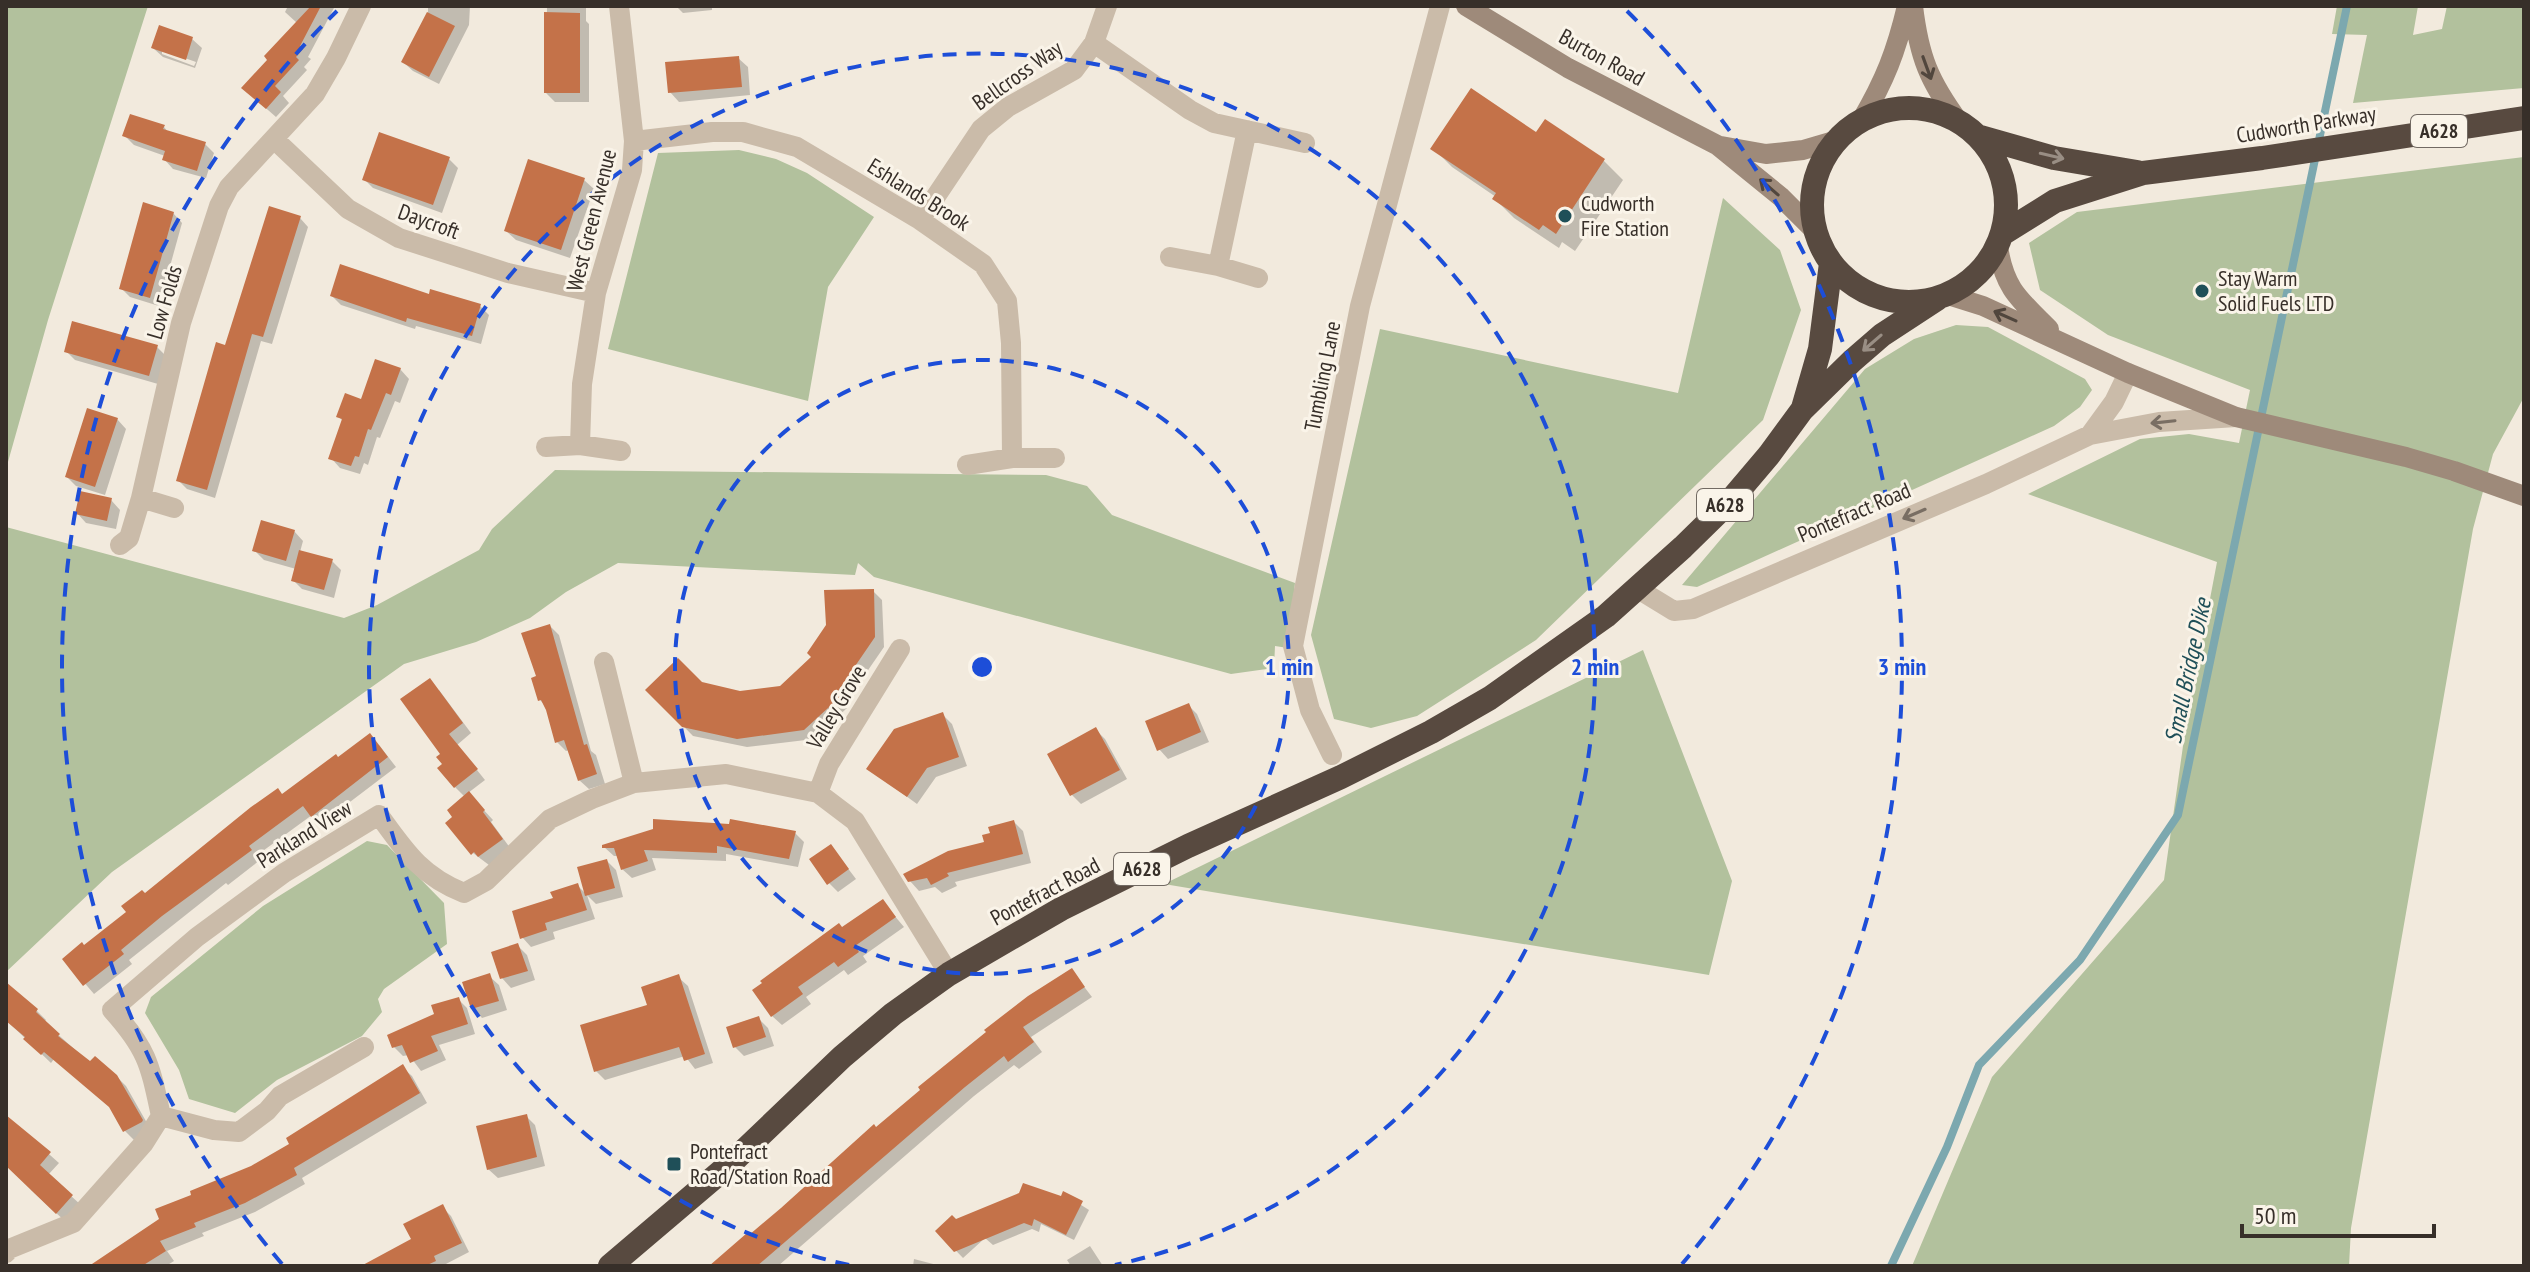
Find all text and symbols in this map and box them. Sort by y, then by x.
street label: Burton Road [1554,22,1650,92]
street label: Bellcross Way [967,33,1068,116]
one-way arrow [1921,55,1935,80]
street label: Cudworth Parkway [2234,99,2378,149]
road number: A628 [2411,115,2467,147]
street label: West Green Avenue [560,146,622,294]
one-way arrow [2039,150,2065,165]
street label: Eshlands Brook [863,151,976,237]
one-way arrow [1759,178,1779,196]
place label: Cudworth Fire Station [1581,189,1669,242]
street label: Daycroft [395,197,463,245]
marker: Cudworth Fire Station [1556,207,1574,225]
street label: Low Folds [140,262,188,342]
place label: Stay Warm Solid Fuels LTD [2218,264,2334,317]
marker: Stay Warm Solid Fuels LTD [2193,282,2211,300]
one-way arrow [1993,307,2018,322]
street label: Tumbling Lane [1298,319,1346,433]
one-way arrow [1863,334,1883,352]
one-way arrow [2150,414,2177,429]
street label: Pontefract Road [1793,476,1915,548]
road number: A628 [1697,489,1753,521]
one-way arrow [1902,508,1927,523]
water label: Small Bridge Dike [2157,594,2218,746]
text: 1 min [1265,651,1313,682]
text: 2 min [1571,651,1619,682]
text: 3 min [1878,651,1926,682]
centre of rings [968,653,996,681]
street label: Valley Grove [800,660,872,755]
street label: Parkland View [251,794,357,874]
street label: Pontefract Road [985,850,1105,932]
road number: A628 [1114,853,1170,885]
place label: Pontefract Road/Station Road [690,1137,830,1190]
marker: Pontefract Road/Station Road [665,1155,683,1173]
scale bar [2242,1188,2434,1238]
text: 50 m [2254,1200,2296,1231]

